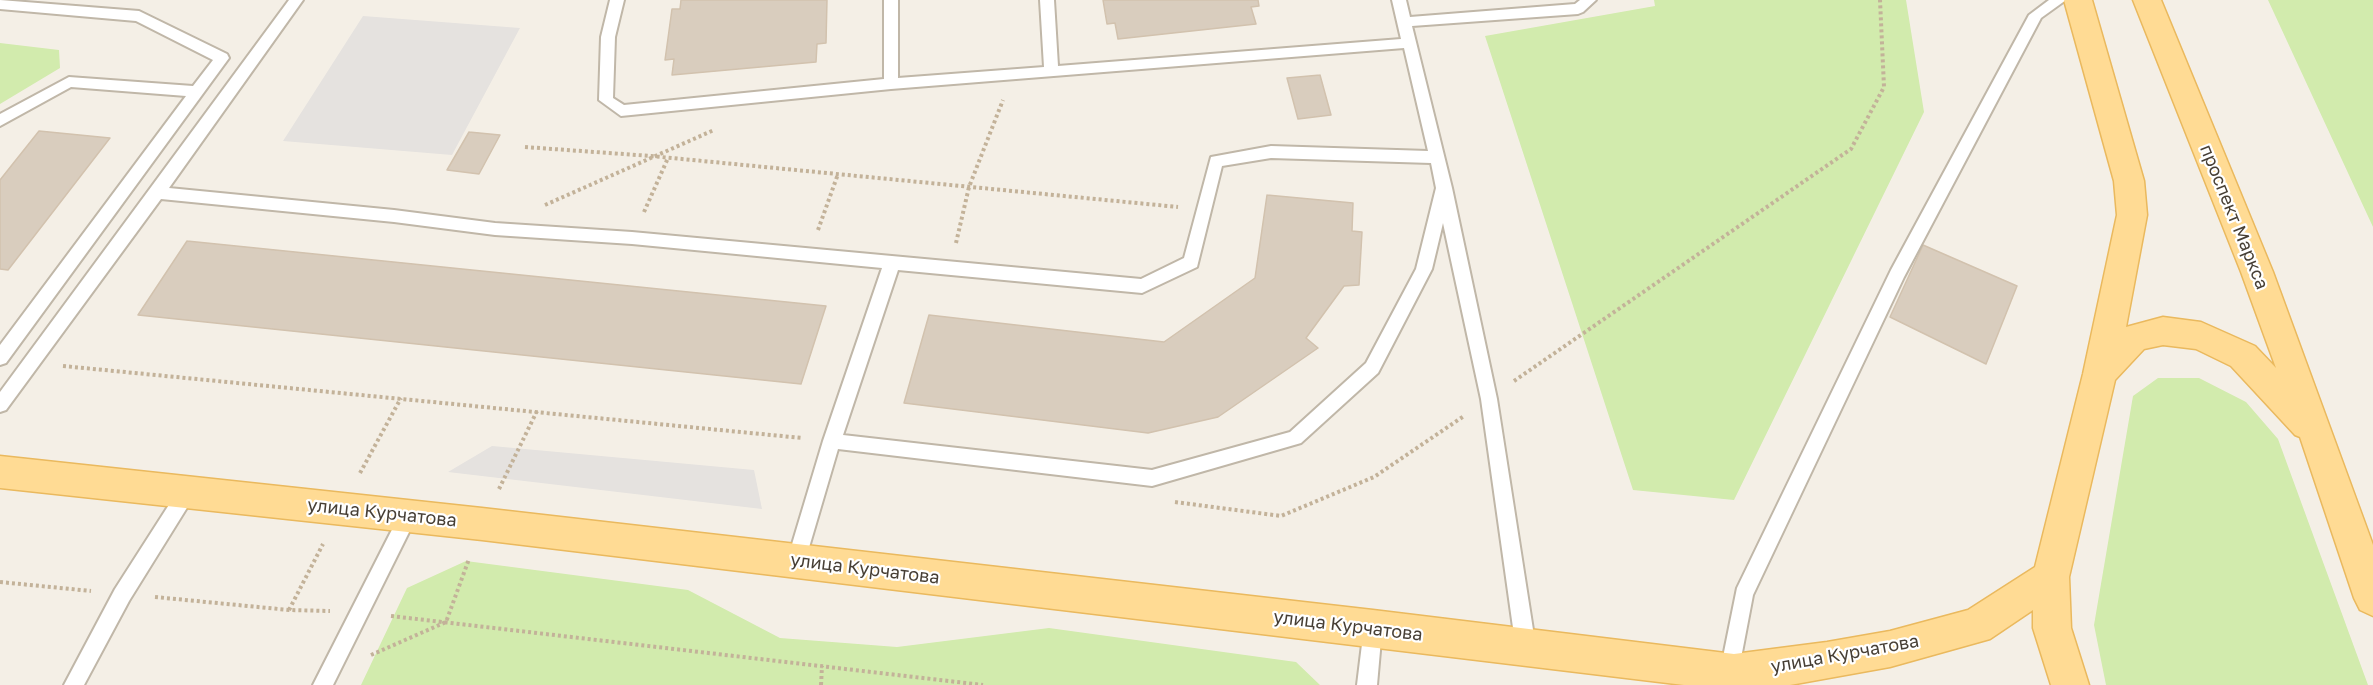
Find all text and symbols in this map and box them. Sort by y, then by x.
street label: проспект Маркса [2195,142,2273,292]
street label: улица Курчатова [306,494,458,532]
street label: улица Курчатова [789,549,941,589]
street label: улица Курчатова [1272,606,1424,646]
street label: улица Курчатова [1769,630,1921,678]

